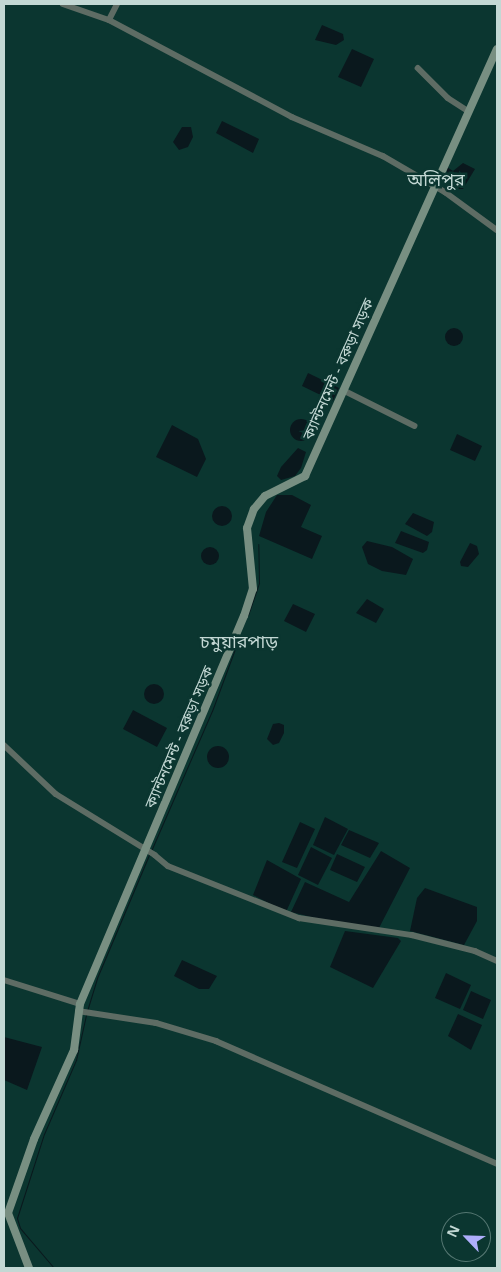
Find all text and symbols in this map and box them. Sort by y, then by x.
district label: অলিপুর [407,168,465,190]
street label: ক্যান্টনমেন্ট - বরুড়া সড়ক [299,296,377,442]
district label: চমুয়ারপাড় [200,630,278,652]
street label: ক্যান্টনমেন্ট - বরুড়া সড়ক [141,663,217,811]
north arrow [441,1212,491,1262]
text: N [442,1222,464,1240]

